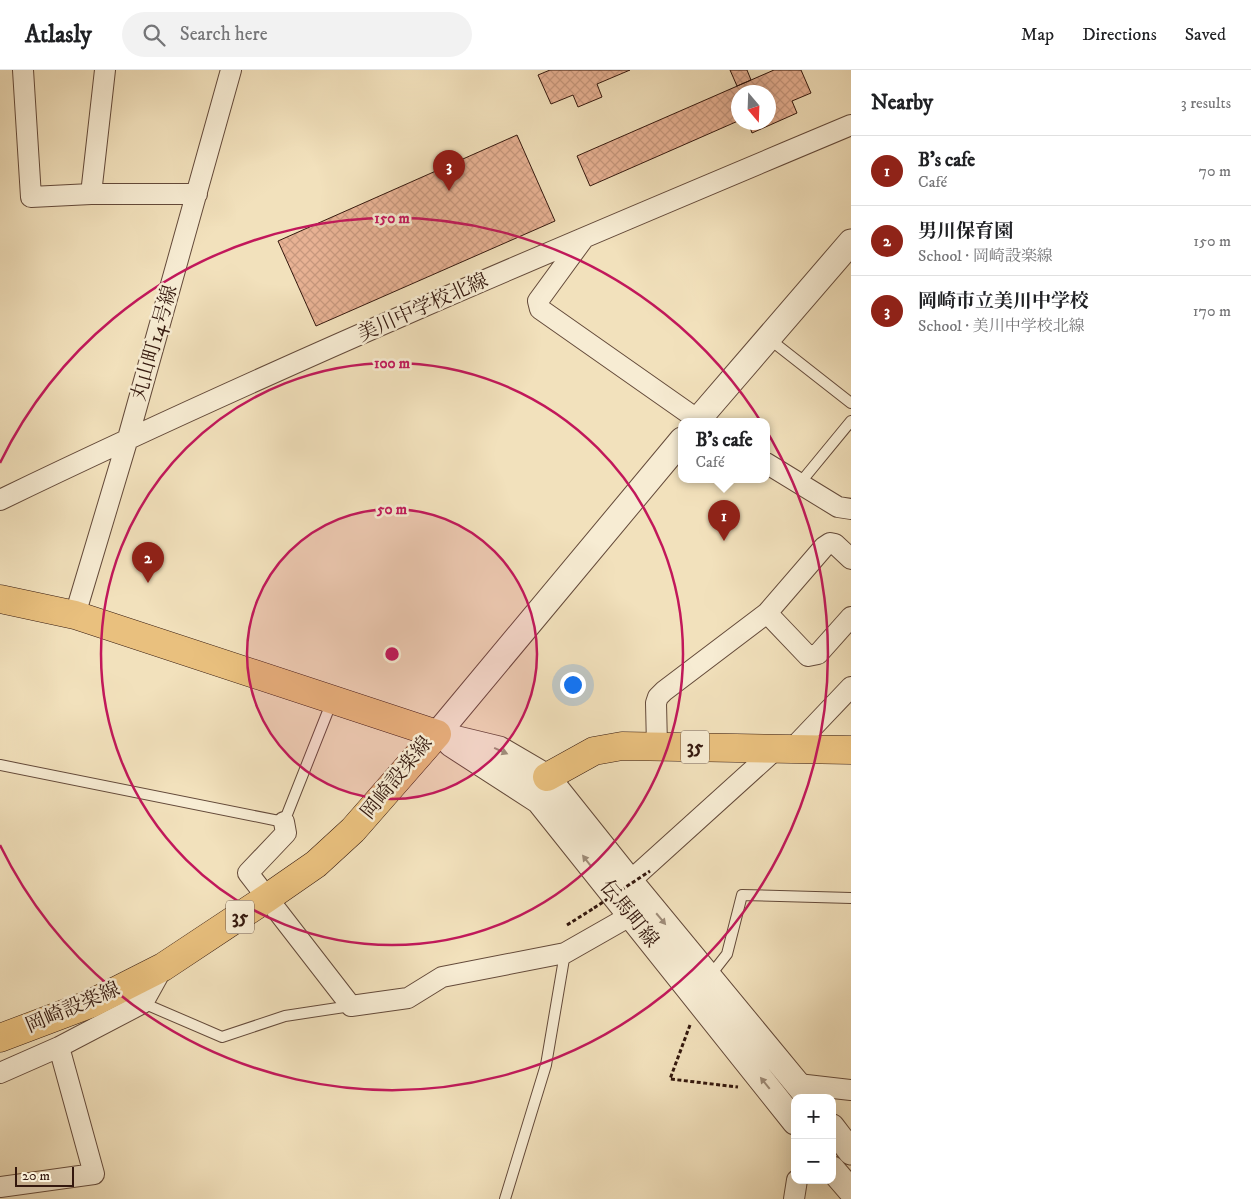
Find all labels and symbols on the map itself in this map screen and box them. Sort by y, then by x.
north arrow [731,85,776,130]
pin: 3 [433,150,465,191]
text: 150 m [374,209,410,228]
street label: 美川中学校北線 [354,268,492,348]
street label: 丸山町14号線 [127,282,183,404]
text: 100 m [374,354,411,373]
text: 50 m [376,500,408,519]
pin: 1 [708,500,740,541]
pin: 2 [132,542,164,583]
centre of rings [383,645,401,663]
your location [560,672,586,698]
road number: 35 [681,730,709,764]
street label: 岡崎設楽線 [356,731,438,825]
one-way arrow [494,748,508,756]
one-way arrow [581,855,592,868]
street label: 伝馬町線 [594,875,664,953]
road number: 35 [226,900,254,934]
one-way arrow [656,912,667,925]
street label: 岡崎設楽線 [22,977,124,1039]
one-way arrow [759,1077,770,1090]
scale bar [15,1164,74,1187]

